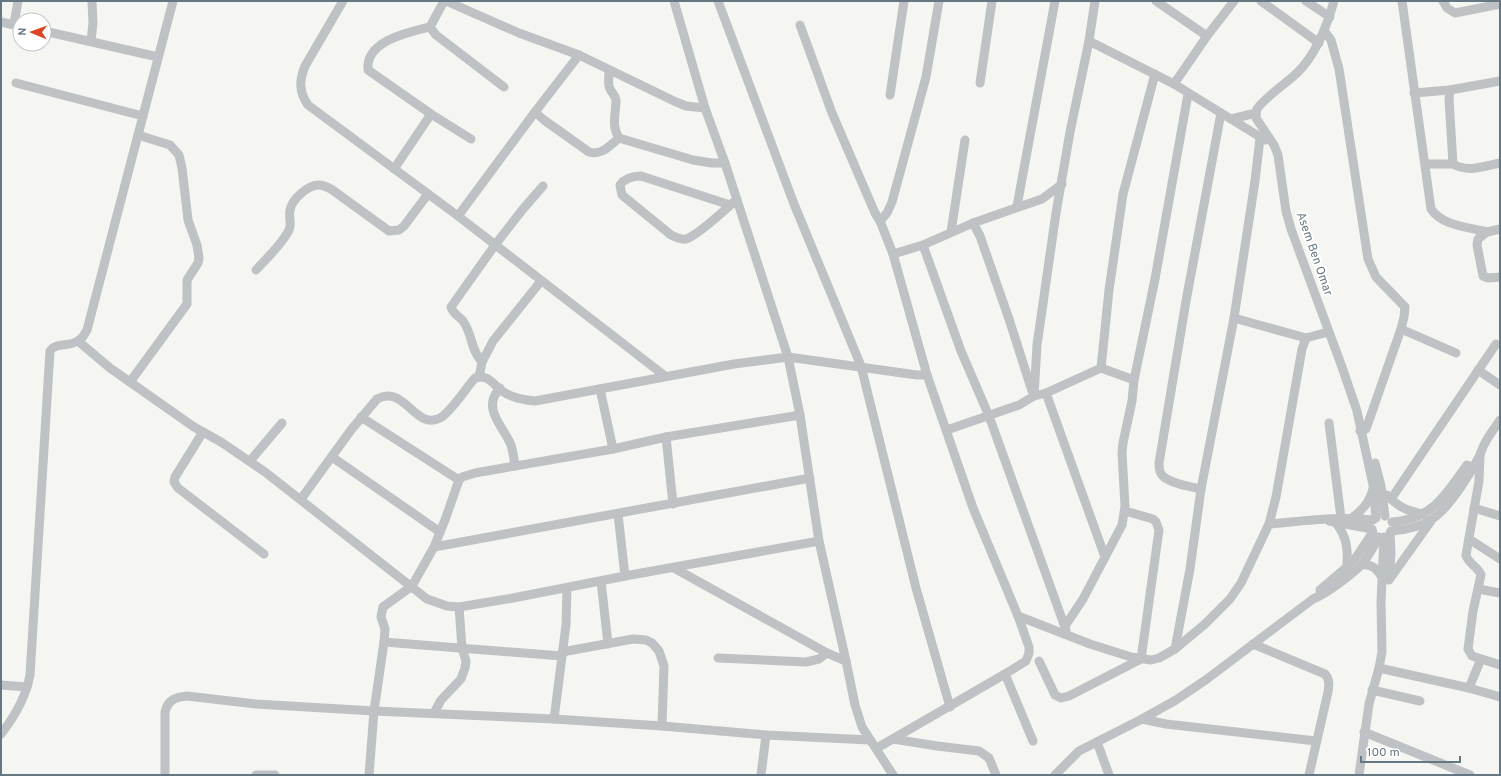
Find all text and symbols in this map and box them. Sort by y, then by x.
north arrow [12,12,52,52]
text: N [16,27,30,36]
street label: Asem Ben Omar [1292,210,1336,298]
scale bar [1361,738,1460,764]
text: 100 m [1367,745,1400,761]

